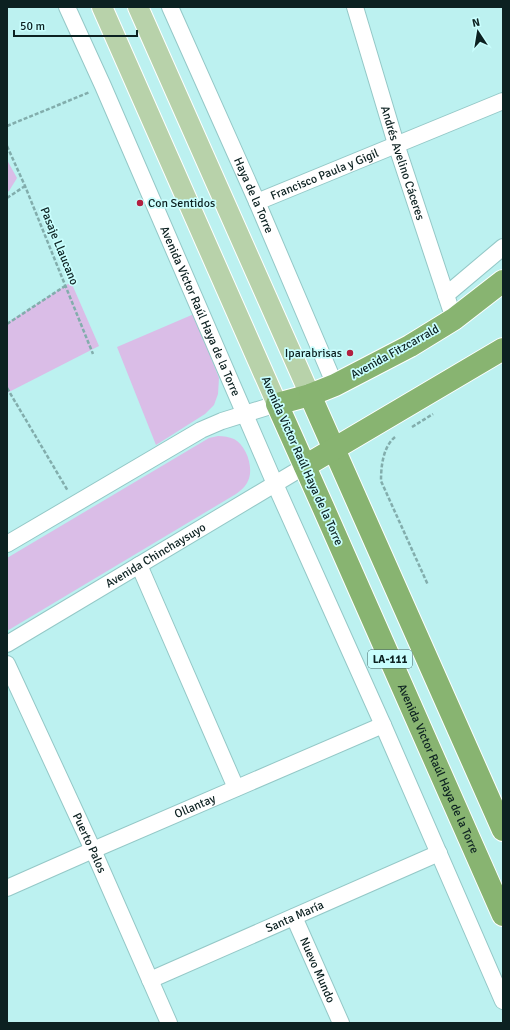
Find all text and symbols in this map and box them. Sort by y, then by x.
scale bar [14,12,137,38]
north arrow [458,12,498,52]
text: N [471,16,481,30]
text: 50 m [20,19,45,34]
street label: Andrés Avelino Cáceres [377,104,428,222]
street label: Francisco Paula y Gigil [268,145,381,203]
street label: Haya de la Torre [231,155,277,235]
place label: Con Sentidos [148,196,215,211]
marker: Con Sentidos [135,198,145,208]
street label: Pasaje Llaucano [37,205,81,287]
street label: Avenida Víctor Raúl Haya de la Torre [157,224,244,398]
street label: Avenida Fitzcarrald [348,322,442,382]
place label: Iparabrisas [285,346,342,361]
marker: Iparabrisas [345,348,355,358]
street label: Avenida Victor Raúl Haya de la Torre [258,374,346,548]
street label: Avenida Chinchaysuyo [103,520,208,591]
road number: LA-111 [368,650,412,668]
street label: Avenida Victor Raúl Haya de la Torre [394,681,482,856]
street label: Ollantay [172,790,218,822]
street label: Puerto Palos [69,810,110,875]
street label: Santa María [263,897,326,936]
street label: Nuevo Mundo [296,935,339,1005]

